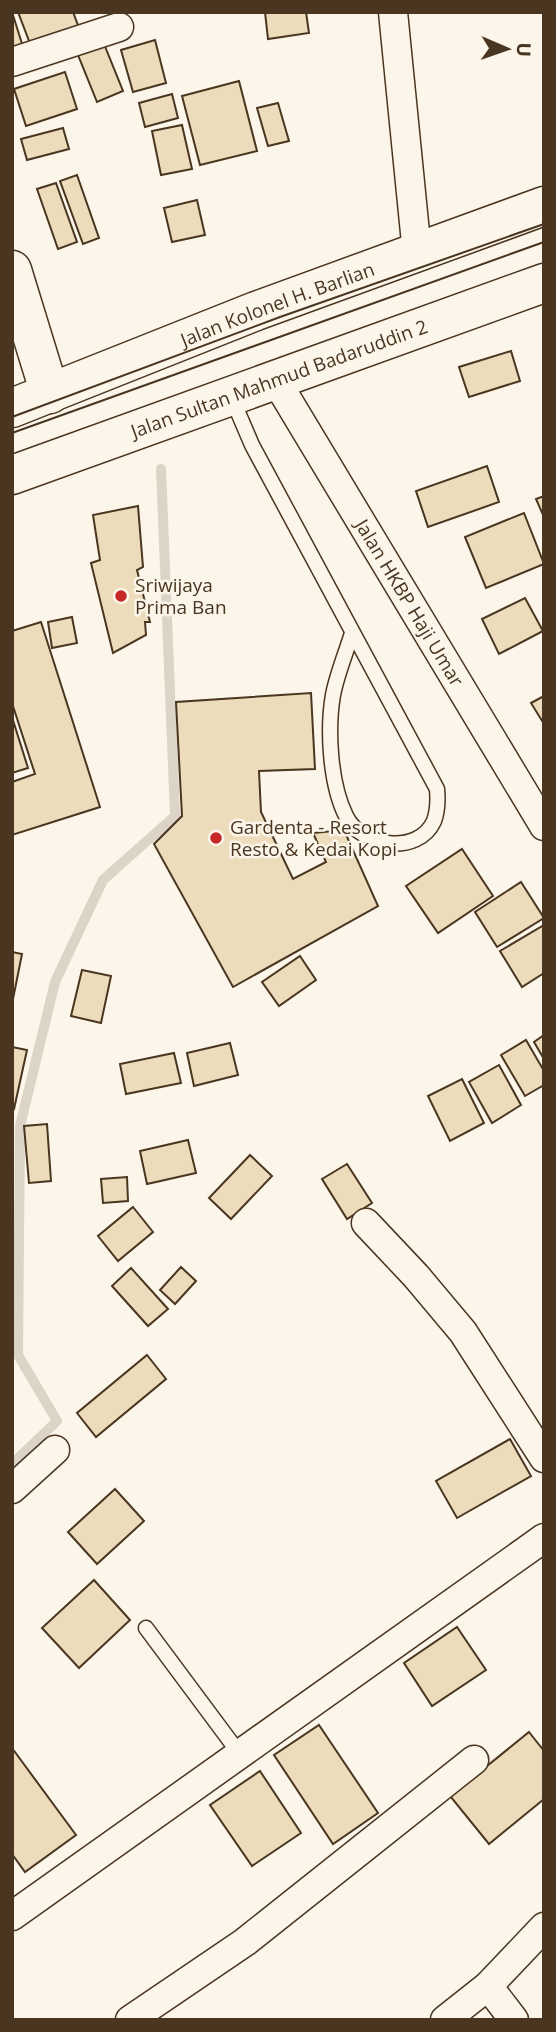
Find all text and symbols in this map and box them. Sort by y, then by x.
north arrow [472,14,542,84]
text: U [511,42,537,57]
street label: Jalan Kolonel H. Barlian [175,256,378,353]
street label: Jalan Sultan Mahmud Badaruddin 2 [125,313,431,445]
street label: Jalan HKBP Haji Umar [348,512,470,691]
place label: Sriwijaya Prima Ban [135,572,227,620]
marker: Sriwijaya Prima Ban [113,588,129,604]
place label: Gardenta - Resort Resto & Kedai Kopi [230,814,397,862]
marker: Gardenta - Resort Resto & Kedai Kopi [208,830,224,846]

